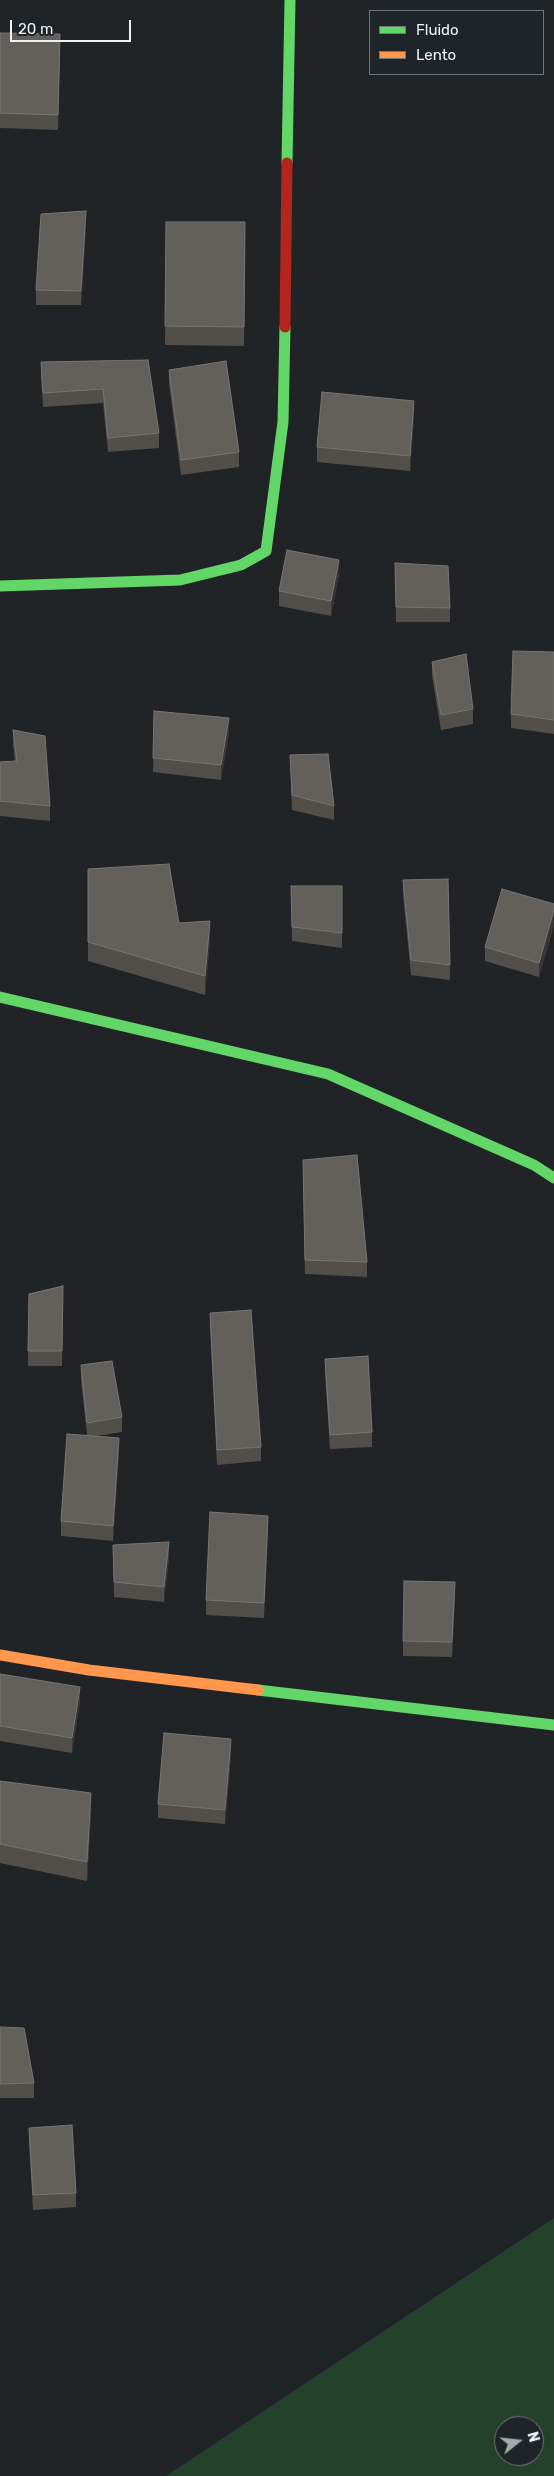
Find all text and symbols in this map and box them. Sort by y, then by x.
scale bar [12,10,134,42]
legend [369,10,544,75]
text: 20 m [18,20,53,38]
text: Fluido [416,21,459,39]
text: Lento [416,46,456,64]
north arrow [494,2416,544,2466]
text: N [523,2430,542,2444]

